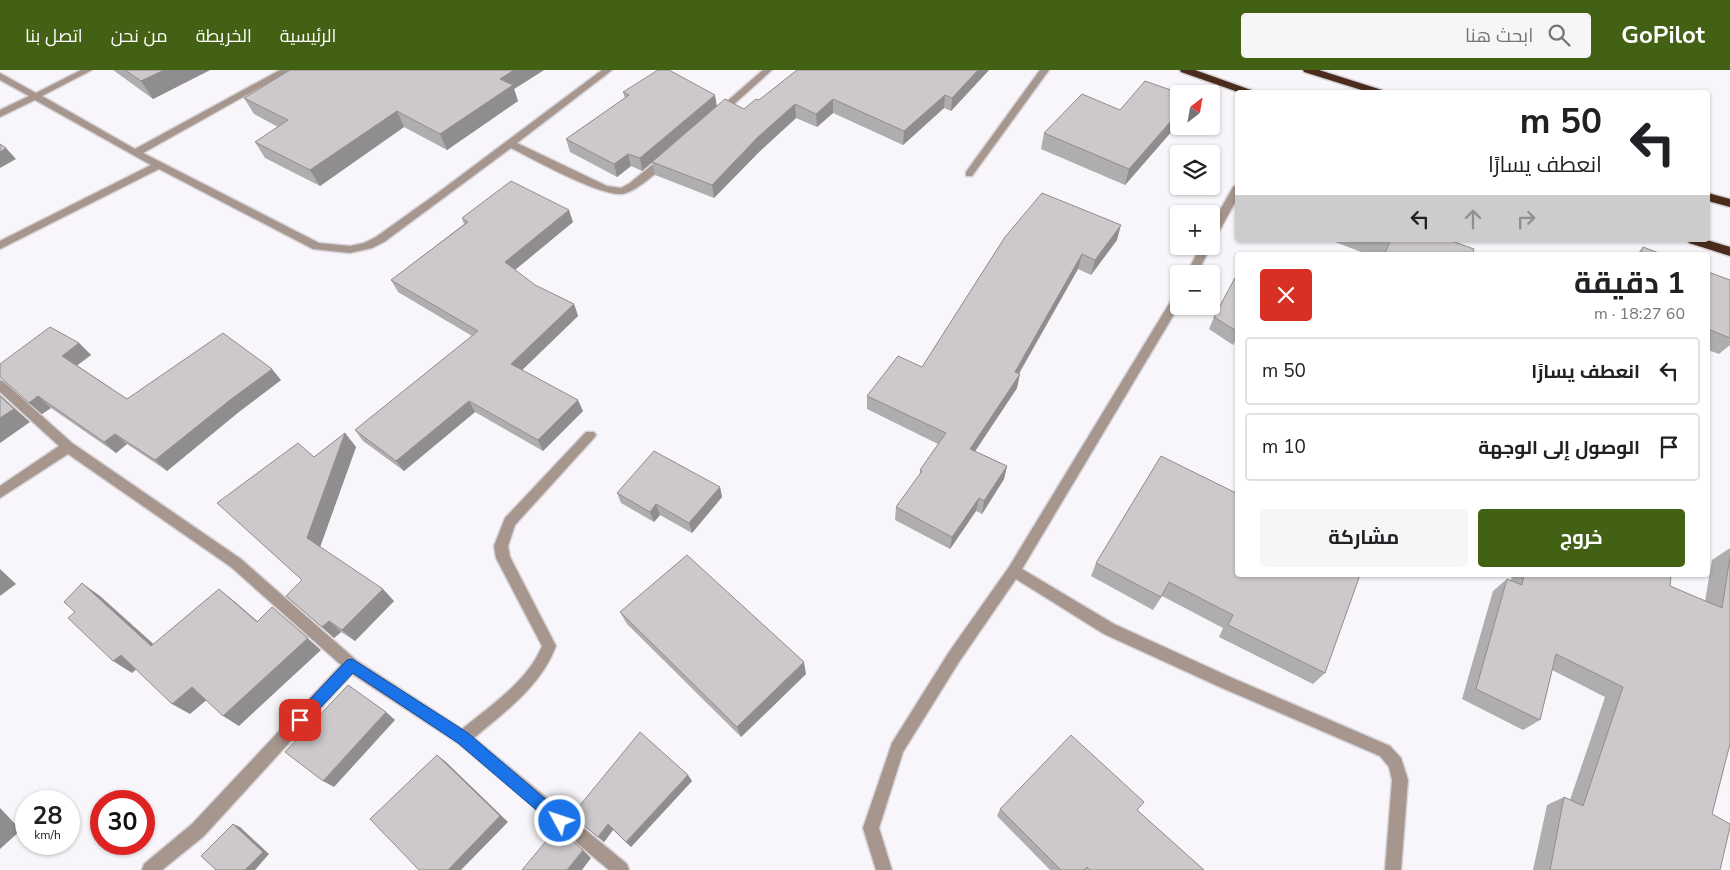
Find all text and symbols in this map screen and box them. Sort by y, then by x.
search box [1241,13,1591,58]
text: GoPilot [1621,19,1705,51]
icon: search [1545,21,1573,49]
text: ابحث هنا [1465,23,1533,49]
text: اتصل بنا [25,24,83,48]
text: من نحن [111,24,168,48]
text: الخريطة [196,24,252,48]
text: الرئيسية [280,24,336,48]
north arrow [1170,85,1220,135]
map controls [1170,85,1220,315]
text: 50 m [1520,98,1602,145]
icon: left [1620,110,1685,175]
button: layers [1170,145,1220,195]
text: انعطف يسارًا [1488,150,1602,180]
button: + [1170,205,1220,255]
icon: left [1406,205,1434,233]
icon: ahead [1459,205,1487,233]
icon: right [1512,205,1540,233]
text: 1 دقيقة [1574,263,1685,304]
button: − [1170,265,1220,315]
button: close [1260,269,1312,321]
text: 60 m · 18:27 [1594,303,1685,325]
icon: left [1655,357,1683,385]
text: 50 m [1262,358,1306,384]
text: انعطف يسارًا [1531,359,1640,385]
icon: arrive [1655,433,1683,461]
text: 10 m [1262,434,1306,460]
text: الوصول إلى الوجهة [1478,435,1640,461]
button: مشاركة [1260,509,1468,567]
button: خروج [1478,509,1685,567]
pin [279,699,321,741]
icon: arrive [286,706,314,734]
speed limit sign: 30 [90,790,155,855]
position arrow [533,794,585,846]
text: 28 [32,799,63,833]
text: km/h [34,827,61,843]

